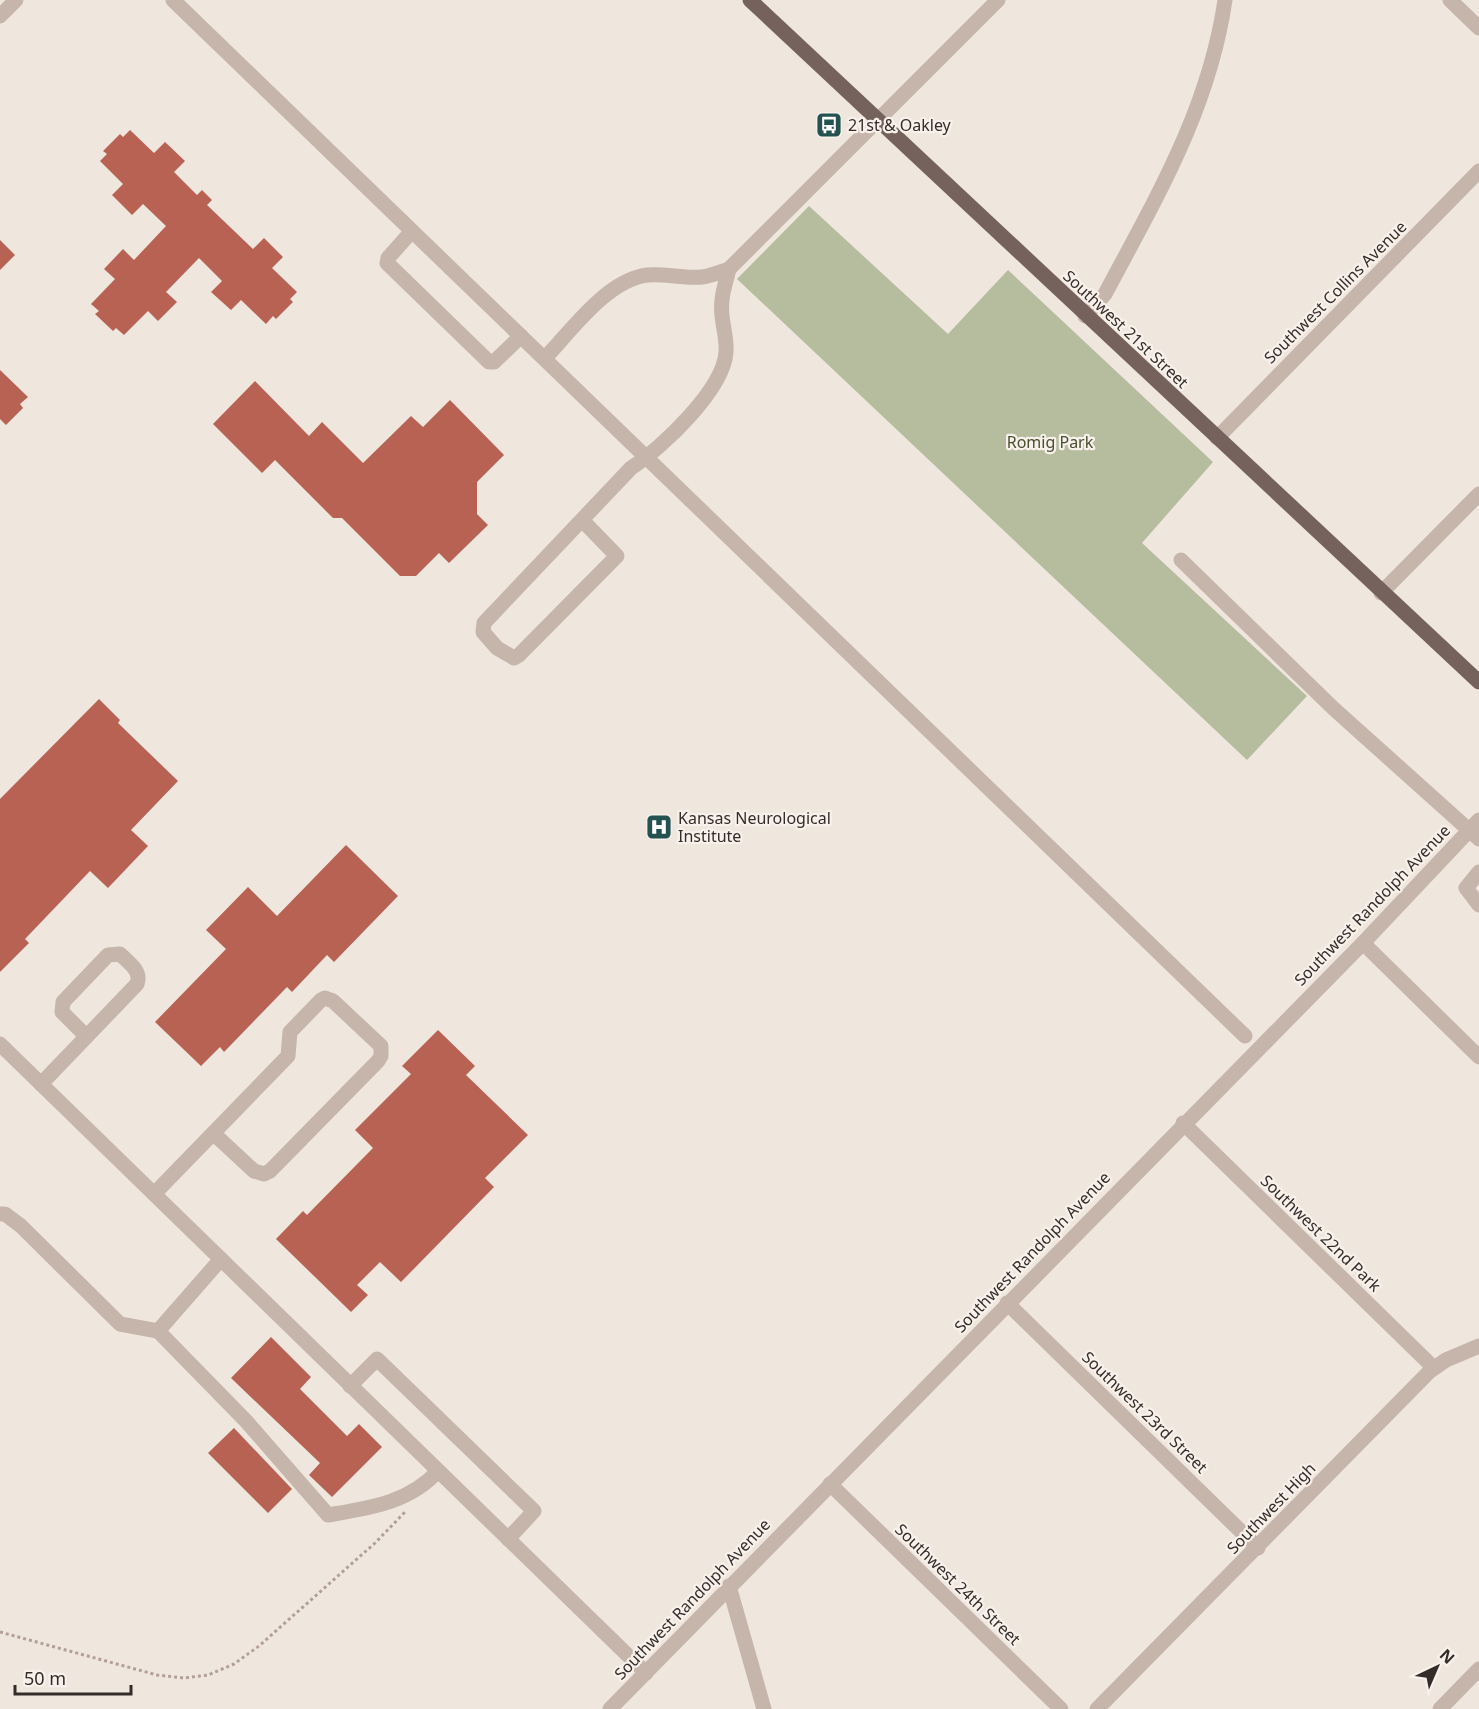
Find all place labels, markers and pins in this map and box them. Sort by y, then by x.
bus stop icon: 21st & Oakley [814,110,844,140]
place label: 21st & Oakley [848,114,952,136]
place label: Kansas Neurological Institute [678,807,831,847]
hospital icon: Kansas Neurological Institute [644,812,674,842]

